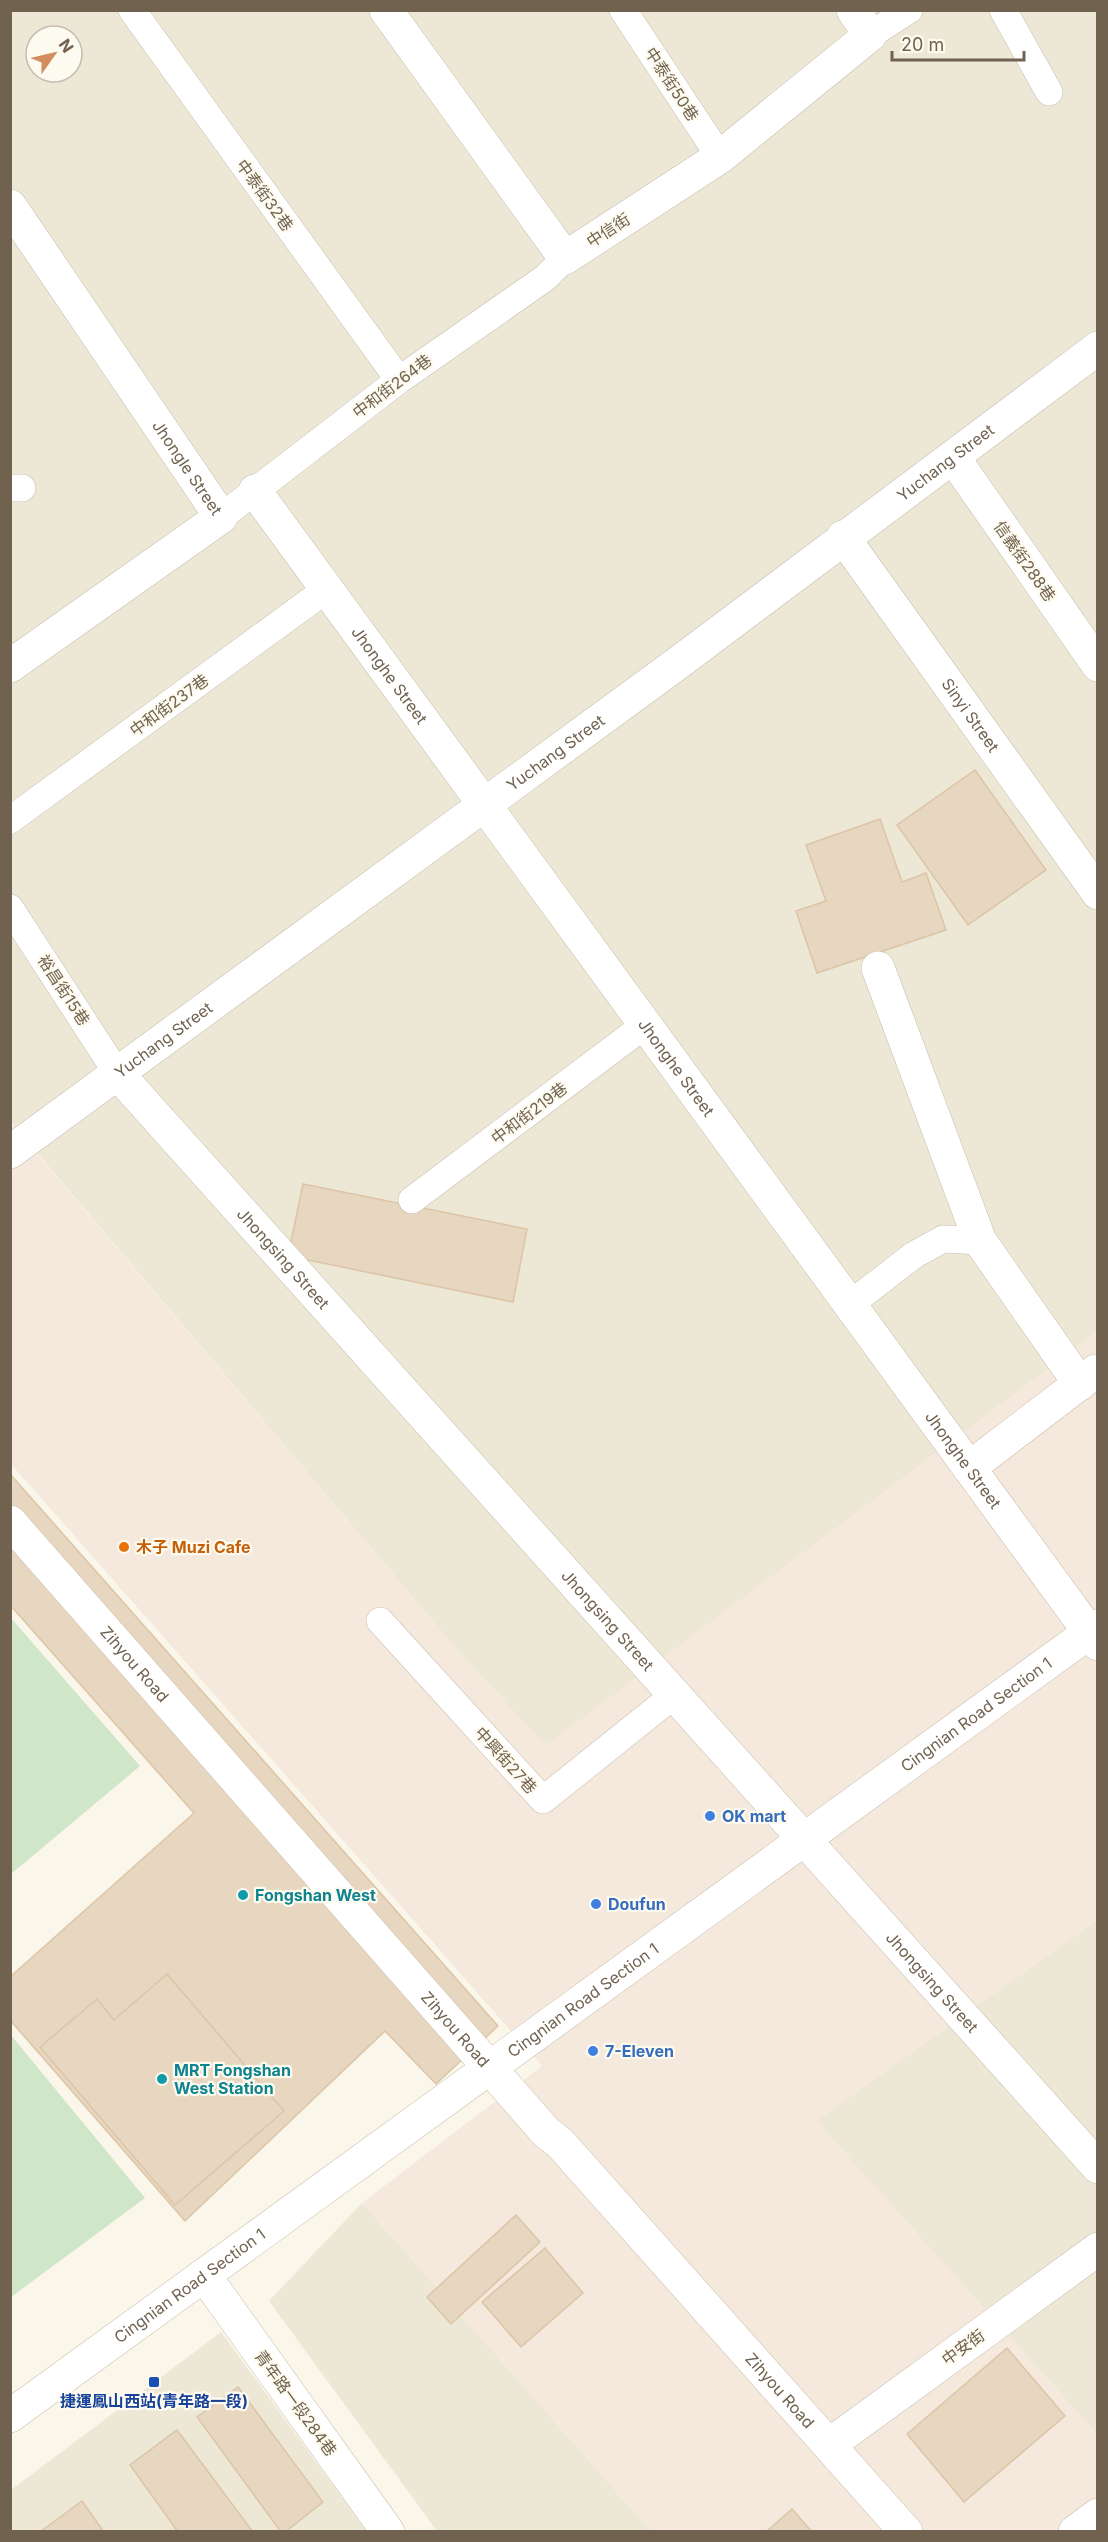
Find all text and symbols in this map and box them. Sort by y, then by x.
north arrow [24,24,84,84]
scale bar [892,24,1024,62]
text: 20 m [901,34,944,55]
text: N [55,35,78,56]
street label: 中泰街50巷 [641,43,703,125]
street label: 中泰街32巷 [232,155,298,235]
street label: 中信街 [582,209,634,251]
street label: 中和街264巷 [348,350,436,422]
street label: Jhongle Street [148,416,227,519]
street label: Yuchang Street [893,420,998,505]
street label: 信義街288巷 [990,517,1060,605]
street label: Jhonghe Street [347,622,432,728]
street label: 中和街237巷 [126,670,212,740]
street label: Sinyi Street [937,674,1004,756]
street label: Yuchang Street [503,710,608,795]
street label: 裕昌街15巷 [34,951,94,1029]
street label: Yuchang Street [111,997,216,1082]
street label: Jhonghe Street [634,1015,719,1120]
street label: 中和街219巷 [487,1078,571,1148]
street label: Jhongsing Street [233,1204,334,1313]
street label: Jhonghe Street [921,1407,1006,1512]
place label: 木子 Muzi Cafe [136,1537,251,1557]
marker: 木子 Muzi Cafe [117,1540,131,1554]
street label: Jhongsing Street [557,1566,658,1675]
street label: Zihyou Road [96,1622,173,1706]
street label: Cingnian Road Section 1 [897,1653,1056,1776]
street label: 中興街27巷 [471,1723,541,1797]
place label: OK mart [722,1806,786,1826]
marker: OK mart [703,1809,717,1823]
place label: Fongshan West [255,1885,376,1905]
marker: Fongshan West [236,1888,250,1902]
place label: Doufun [608,1894,666,1914]
marker: Doufun [589,1897,603,1911]
street label: Jhongsing Street [882,1927,983,2037]
street label: Cingnian Road Section 1 [503,1938,662,2062]
street label: Zihyou Road [417,1987,494,2071]
place label: 7-Eleven [605,2041,674,2061]
marker: 7-Eleven [586,2044,600,2058]
place label: MRT Fongshan West Station [174,2060,291,2098]
marker: MRT Fongshan West Station [155,2072,169,2086]
street label: Cingnian Road Section 1 [110,2224,269,2347]
street label: 中安街 [938,2325,988,2369]
street label: 青年路一段284巷 [251,2346,341,2460]
street label: Zihyou Road [741,2349,819,2432]
marker: 捷運鳳山西站(青年路一段) [147,2375,161,2389]
place label: 捷運鳳山西站(青年路一段) [60,2391,248,2411]

